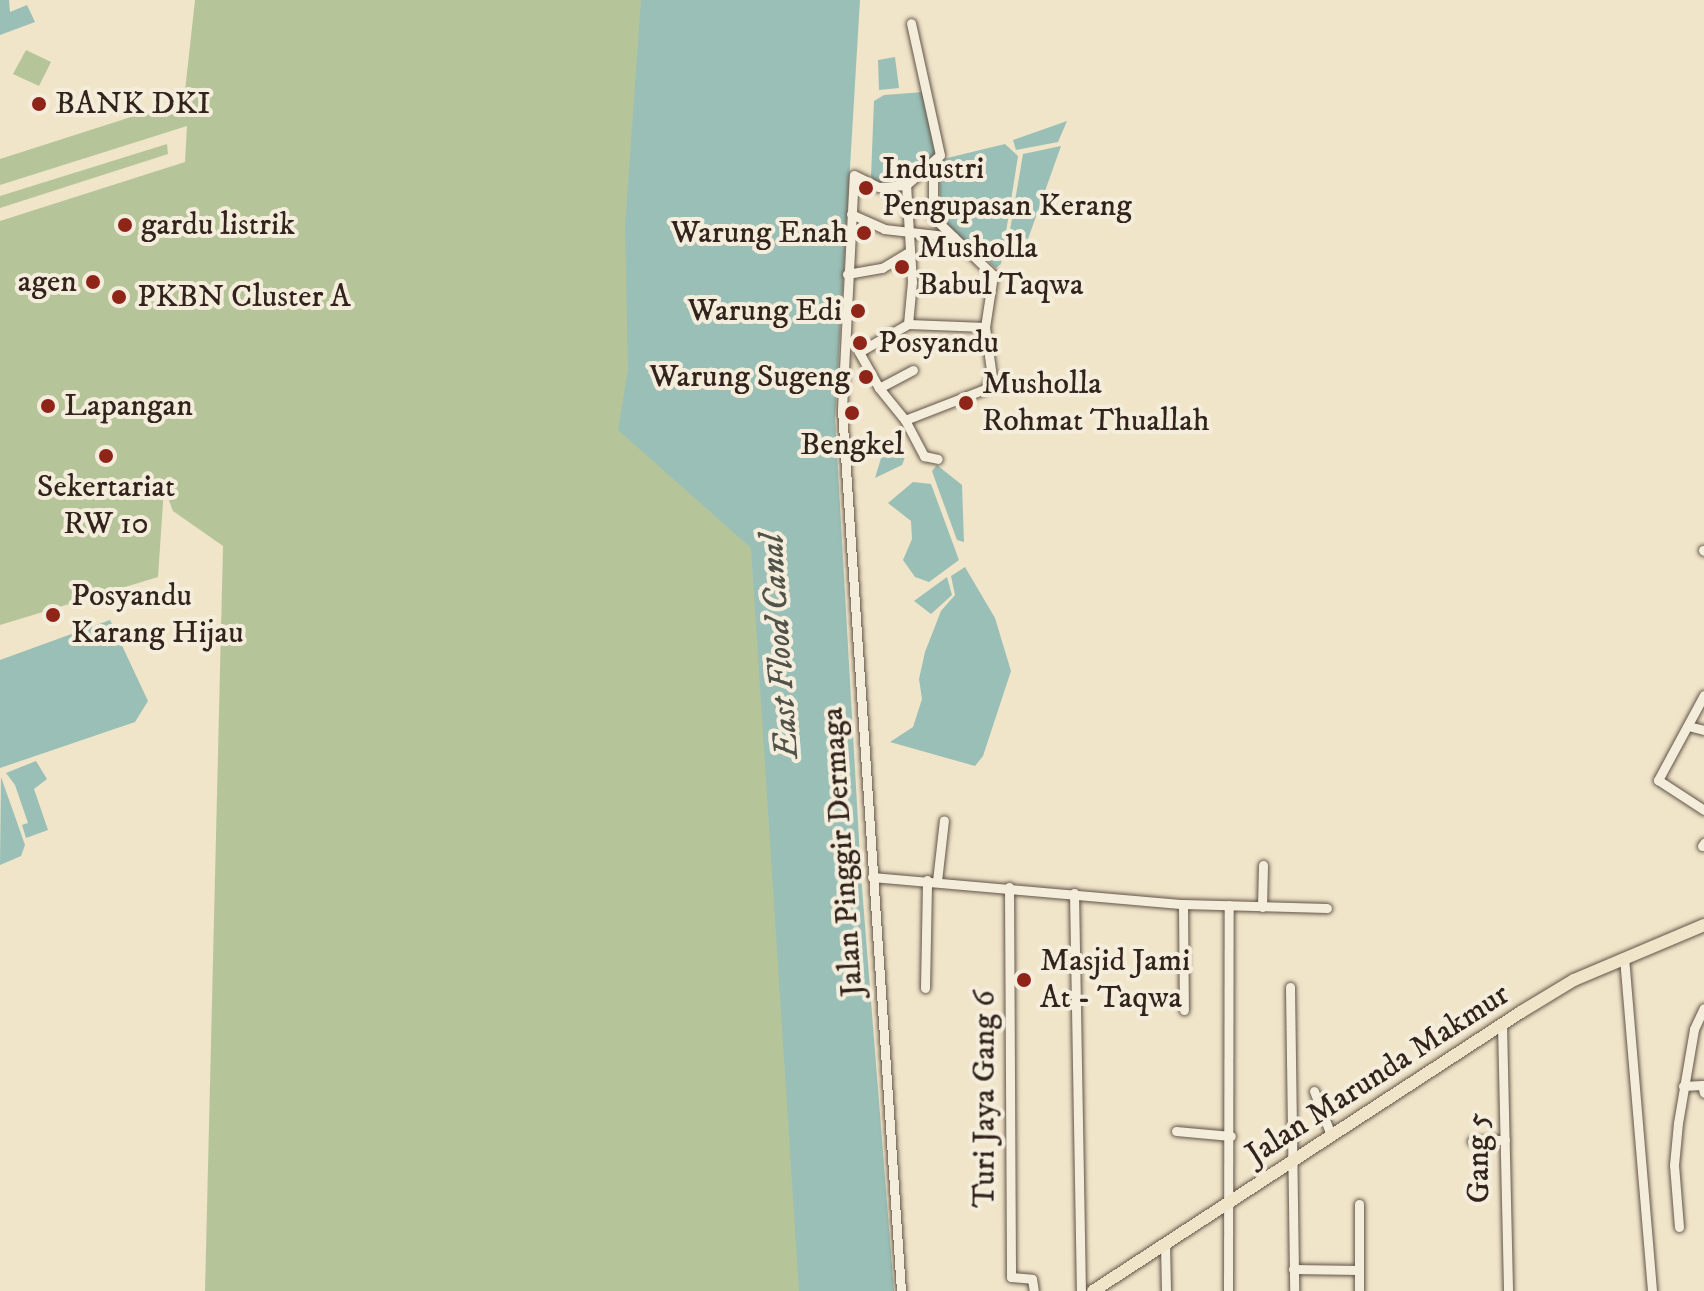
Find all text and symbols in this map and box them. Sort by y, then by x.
place label: BANK DKI [55,85,210,123]
marker: BANK DKI [30,95,48,113]
place label: Industri Pengupasan Kerang [882,151,1132,226]
marker: Industri Pengupasan Kerang [857,179,875,197]
place label: gardu listrik [141,206,295,244]
place label: Warung Enah [671,214,848,252]
marker: gardu listrik [116,216,134,234]
marker: Warung Enah [855,224,873,242]
place label: Musholla Babul Taqwa [918,230,1084,305]
marker: Musholla Babul Taqwa [893,258,911,276]
place label: agen [18,263,77,301]
marker: agen [84,273,102,291]
place label: PKBN Cluster A [137,278,351,316]
marker: PKBN Cluster A [108,286,130,308]
place label: Warung Edi [688,292,842,330]
marker: Warung Edi [849,302,867,320]
place label: Posyandu [878,324,999,362]
marker: Posyandu [849,332,871,354]
place label: Warung Sugeng [649,358,850,396]
place label: Musholla Rohmat Thuallah [982,366,1210,441]
marker: Warung Sugeng [857,368,875,386]
place label: Lapangan [64,387,193,425]
marker: Musholla Rohmat Thuallah [957,394,975,412]
marker: Lapangan [39,397,57,415]
marker: Bengkel [843,404,861,422]
place label: Bengkel [800,426,904,464]
marker: Sekertariat RW 10 [97,447,115,465]
place label: Sekertariat RW 10 [37,469,175,544]
water label: East Flood Canal [752,532,808,760]
place label: Posyandu Karang Hijau [71,578,244,653]
marker: Posyandu Karang Hijau [42,604,64,626]
street label: Jalan Pinggir Dermaga [814,706,872,998]
place label: Masjid Jami At - Taqwa [1040,943,1190,1018]
marker: Masjid Jami At - Taqwa [1015,971,1033,989]
street label: Jalan Marunda Makmur [1239,976,1517,1174]
street label: Turi Jaya Gang 6 [966,990,1004,1208]
street label: Gang 5 [1459,1112,1499,1204]

